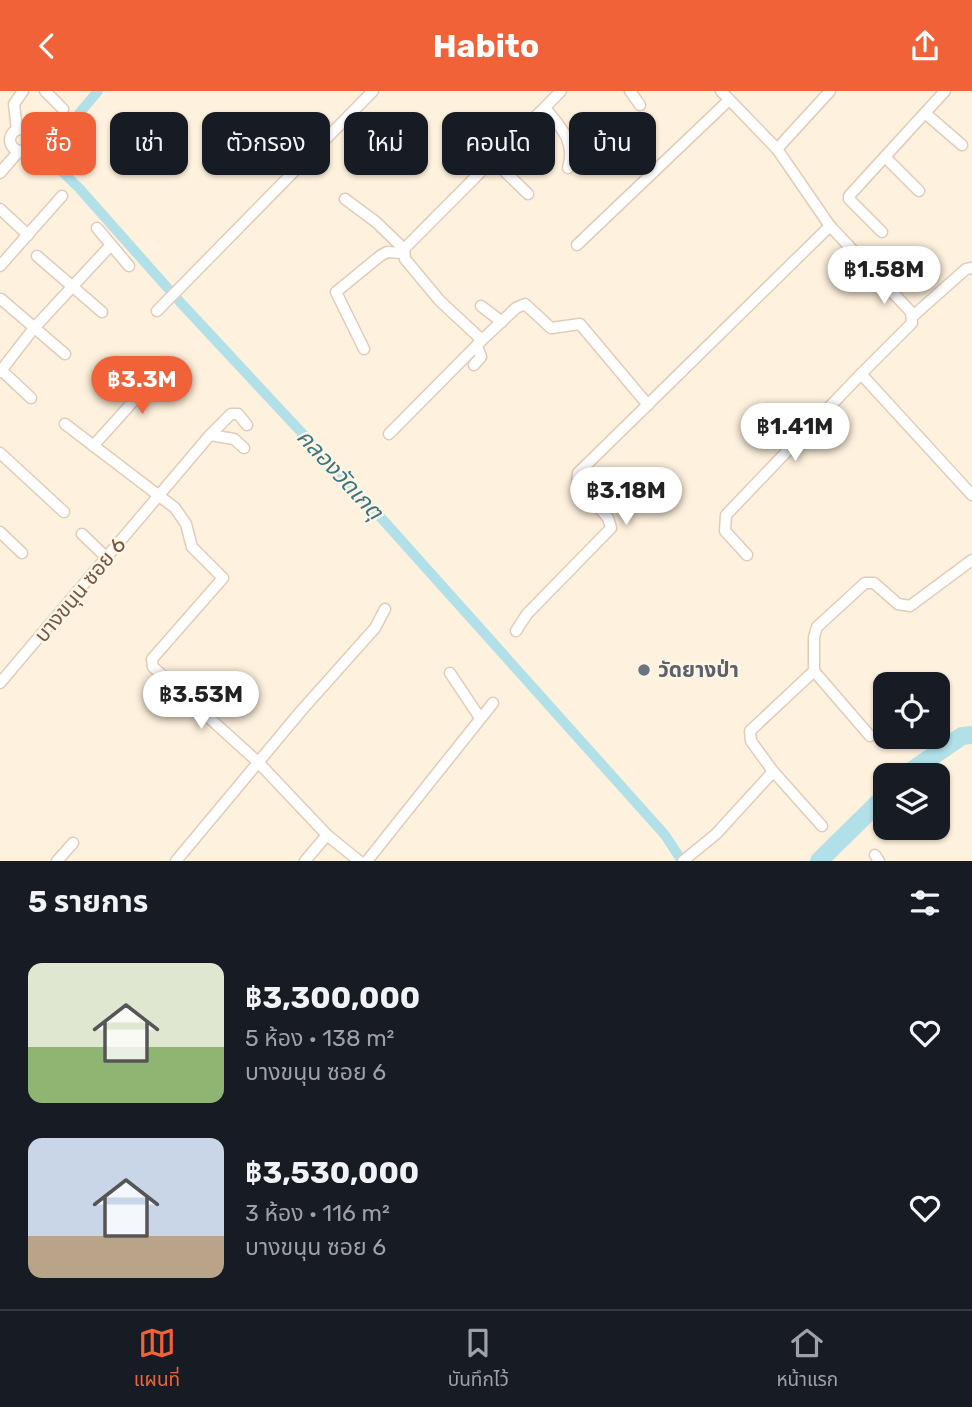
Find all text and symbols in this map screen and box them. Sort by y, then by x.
icon: back [28,27,66,65]
text: Habito [433,27,539,65]
icon: share [906,27,944,65]
chip: ซื้อ [21,112,96,175]
chip: เช่า [110,112,188,175]
chip: ตัวกรอง [202,112,330,175]
chip: ใหม่ [344,112,428,175]
chip: คอนโด [442,112,555,175]
chip: บ้าน [569,112,656,175]
pin: ฿1.58M [827,247,941,306]
text: ฿1.58M [844,255,924,283]
pin: ฿3.3M [93,357,191,416]
text: ฿3.3M [107,365,177,393]
pin: ฿1.41M [738,403,852,463]
text: ฿1.41M [757,412,833,440]
water label: คลองวัดเกตุ [291,423,390,526]
pin: ฿3.18M [569,467,683,527]
text: ฿3.18M [586,476,666,504]
street label: บางขนุน ซอย 6 [29,532,131,648]
place label: วัดยางป่า [658,657,739,682]
marker: วัดยางป่า [636,662,652,678]
pin: ฿3.53M [144,671,258,731]
map controls [873,672,950,840]
button: locate [873,672,950,749]
text: ฿3.53M [159,680,243,708]
button: layers [873,763,950,840]
text: 5 รายการ [28,884,148,920]
icon: filters [906,884,944,922]
text: ฿3,300,000 [245,980,420,1016]
icon: home [84,991,168,1075]
icon: heart [906,1014,944,1052]
text: 5 ห้อง · 138 m² [245,1024,394,1052]
text: บางขนุน ซอย 6 [245,1058,386,1086]
text: ฿3,530,000 [245,1155,419,1191]
icon: home [84,1166,168,1250]
icon: heart [906,1189,944,1227]
text: 3 ห้อง · 116 m² [245,1199,390,1227]
text: บางขนุน ซอย 6 [245,1233,386,1261]
tab: แผนที่ [134,1324,180,1395]
tab: บันทึกไว้ [448,1324,509,1395]
tab: หน้าแรก [776,1324,838,1395]

